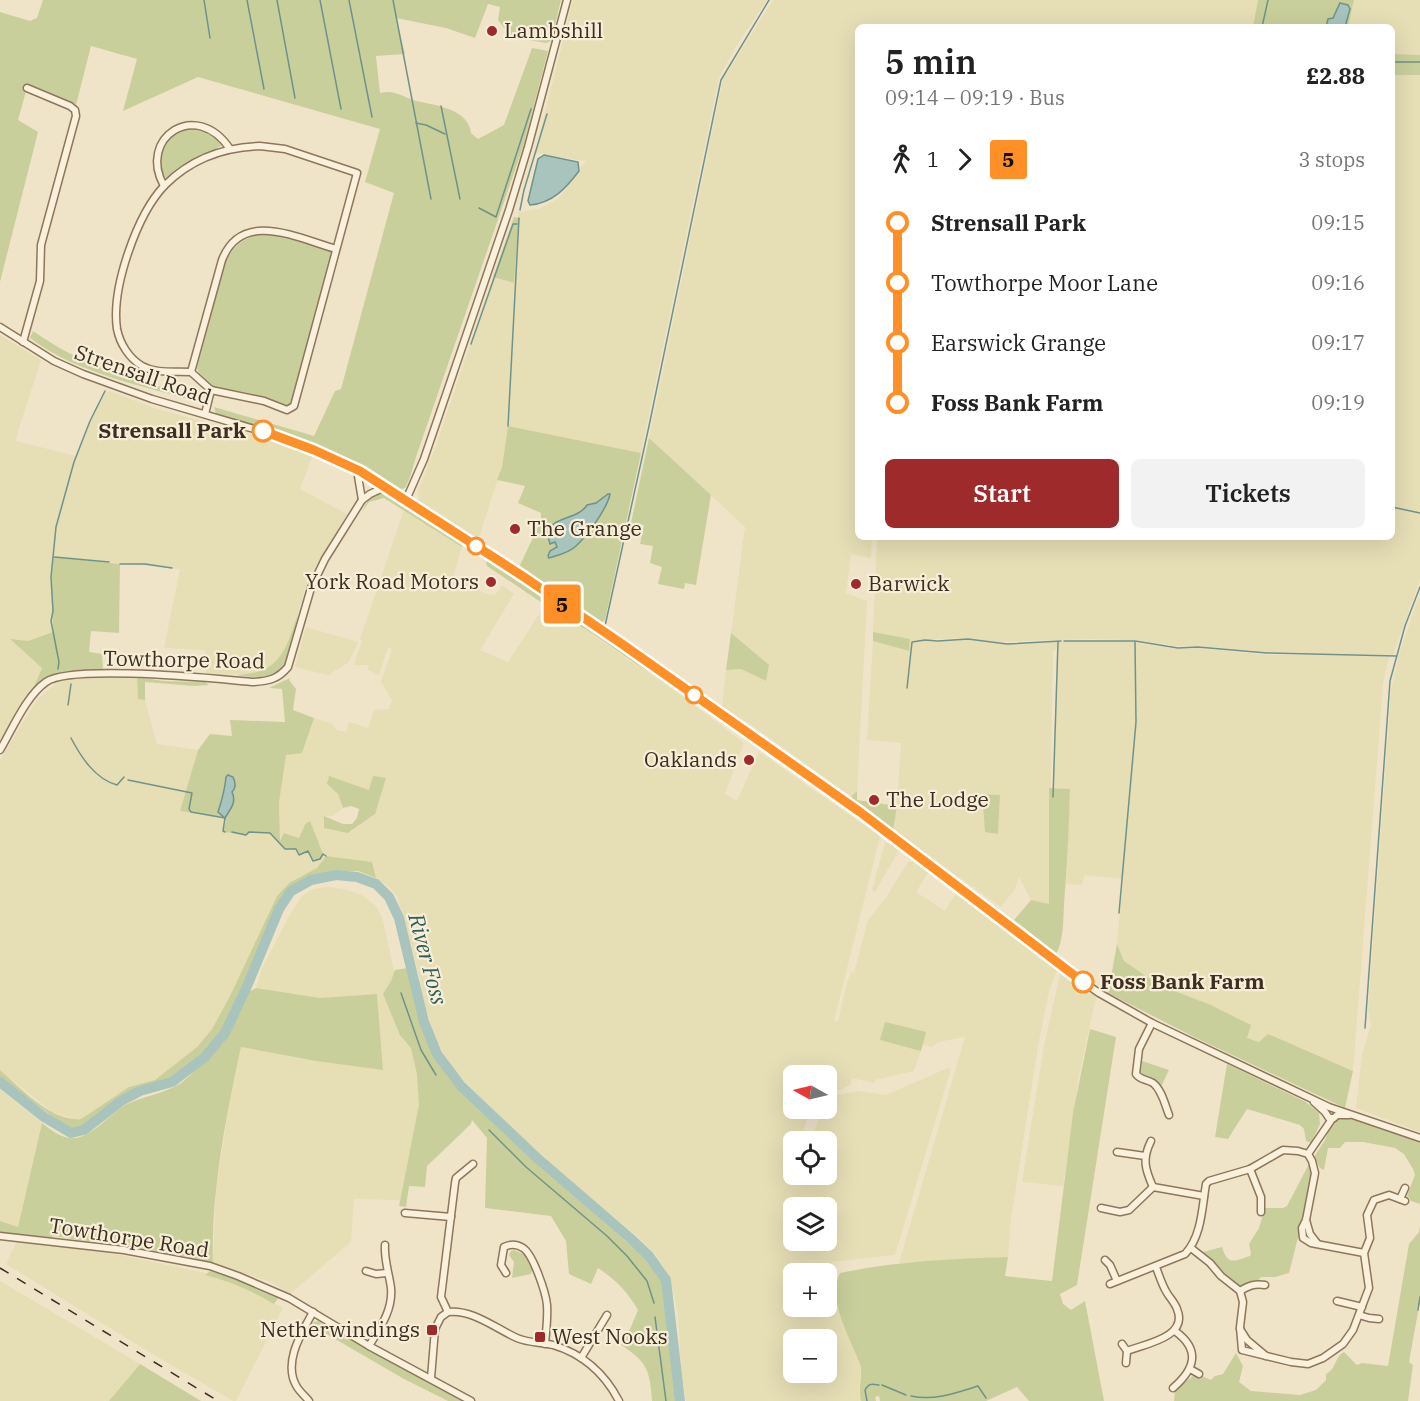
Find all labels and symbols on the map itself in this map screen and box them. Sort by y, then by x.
place label: Lambshill [504,16,603,44]
marker: Lambshill [485,24,499,38]
street label: Strensall Road [71,338,216,411]
place label: Strensall Park [98,416,246,444]
marker: Strensall Park [252,420,274,442]
place label: The Grange [527,514,642,542]
marker: The Grange [508,522,522,536]
unlabelled marker [467,537,485,555]
place label: York Road Motors [305,567,479,595]
place label: Barwick [868,569,950,597]
marker: York Road Motors [484,575,498,589]
marker: Barwick [849,577,863,591]
line badge: 5 [542,584,582,624]
street label: Towthorpe Road [103,644,265,674]
unlabelled marker [685,686,703,704]
place label: Oaklands [644,745,737,773]
marker: Oaklands [742,753,756,767]
place label: The Lodge [886,785,989,813]
marker: The Lodge [867,793,881,807]
water label: River Foss [402,909,455,1008]
place label: Foss Bank Farm [1100,967,1265,995]
marker: Foss Bank Farm [1072,971,1094,993]
north arrow [783,1065,837,1119]
street label: Towthorpe Road [47,1211,211,1264]
place label: Netherwindings [260,1315,420,1343]
place label: West Nooks [552,1322,668,1350]
marker: Netherwindings [425,1323,439,1337]
marker: West Nooks [533,1330,547,1344]

